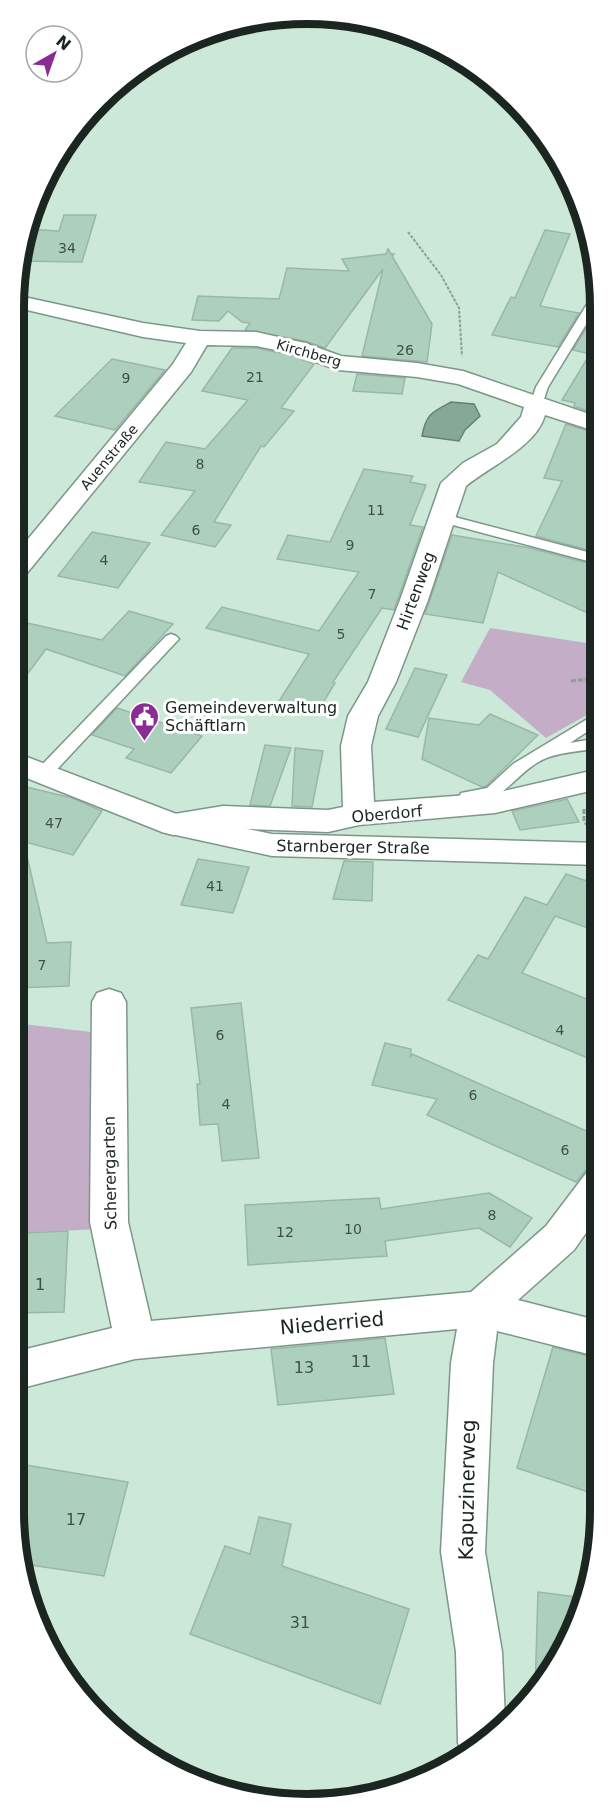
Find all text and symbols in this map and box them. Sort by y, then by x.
north arrow [24,24,84,84]
text: N [52,31,75,54]
house number: 34 [58,240,76,256]
street label: Kirchberg [275,336,343,370]
house number: 26 [396,342,414,358]
house number: 21 [246,369,264,385]
house number: 9 [122,370,130,386]
street label: Auenstraße [77,421,141,493]
house number: 8 [196,456,204,472]
house number: 11 [367,502,385,518]
house number: 6 [192,522,201,538]
house number: 9 [346,537,354,553]
street label: Hirtenweg [393,549,439,633]
house number: 4 [100,552,109,568]
house number: 7 [368,586,376,602]
house number: 5 [337,626,345,642]
place label: Gemeindeverwaltung Schäftlarn [165,698,337,735]
public building icon: Gemeindeverwaltung Schäftlarn [128,700,160,742]
street label: Oberdorf [351,801,424,827]
house number: 47 [45,815,63,831]
street label: Starnberger Straße [276,836,430,858]
house number: 41 [206,878,224,894]
house number: 7 [38,957,46,973]
house number: 4 [556,1022,565,1038]
house number: 6 [216,1027,225,1043]
house number: 6 [469,1087,478,1103]
house number: 4 [222,1096,231,1112]
street label: Scherergarten [100,1116,120,1230]
house number: 6 [561,1142,570,1158]
house number: 8 [488,1207,496,1223]
house number: 10 [344,1221,362,1237]
house number: 12 [276,1224,294,1240]
house number: 1 [35,1275,45,1294]
street label: Niederried [279,1306,385,1340]
house number: 11 [351,1352,371,1371]
house number: 13 [294,1358,314,1377]
street label: Kapuzinerweg [454,1419,480,1561]
house number: 17 [66,1510,86,1529]
house number: 31 [290,1613,310,1632]

